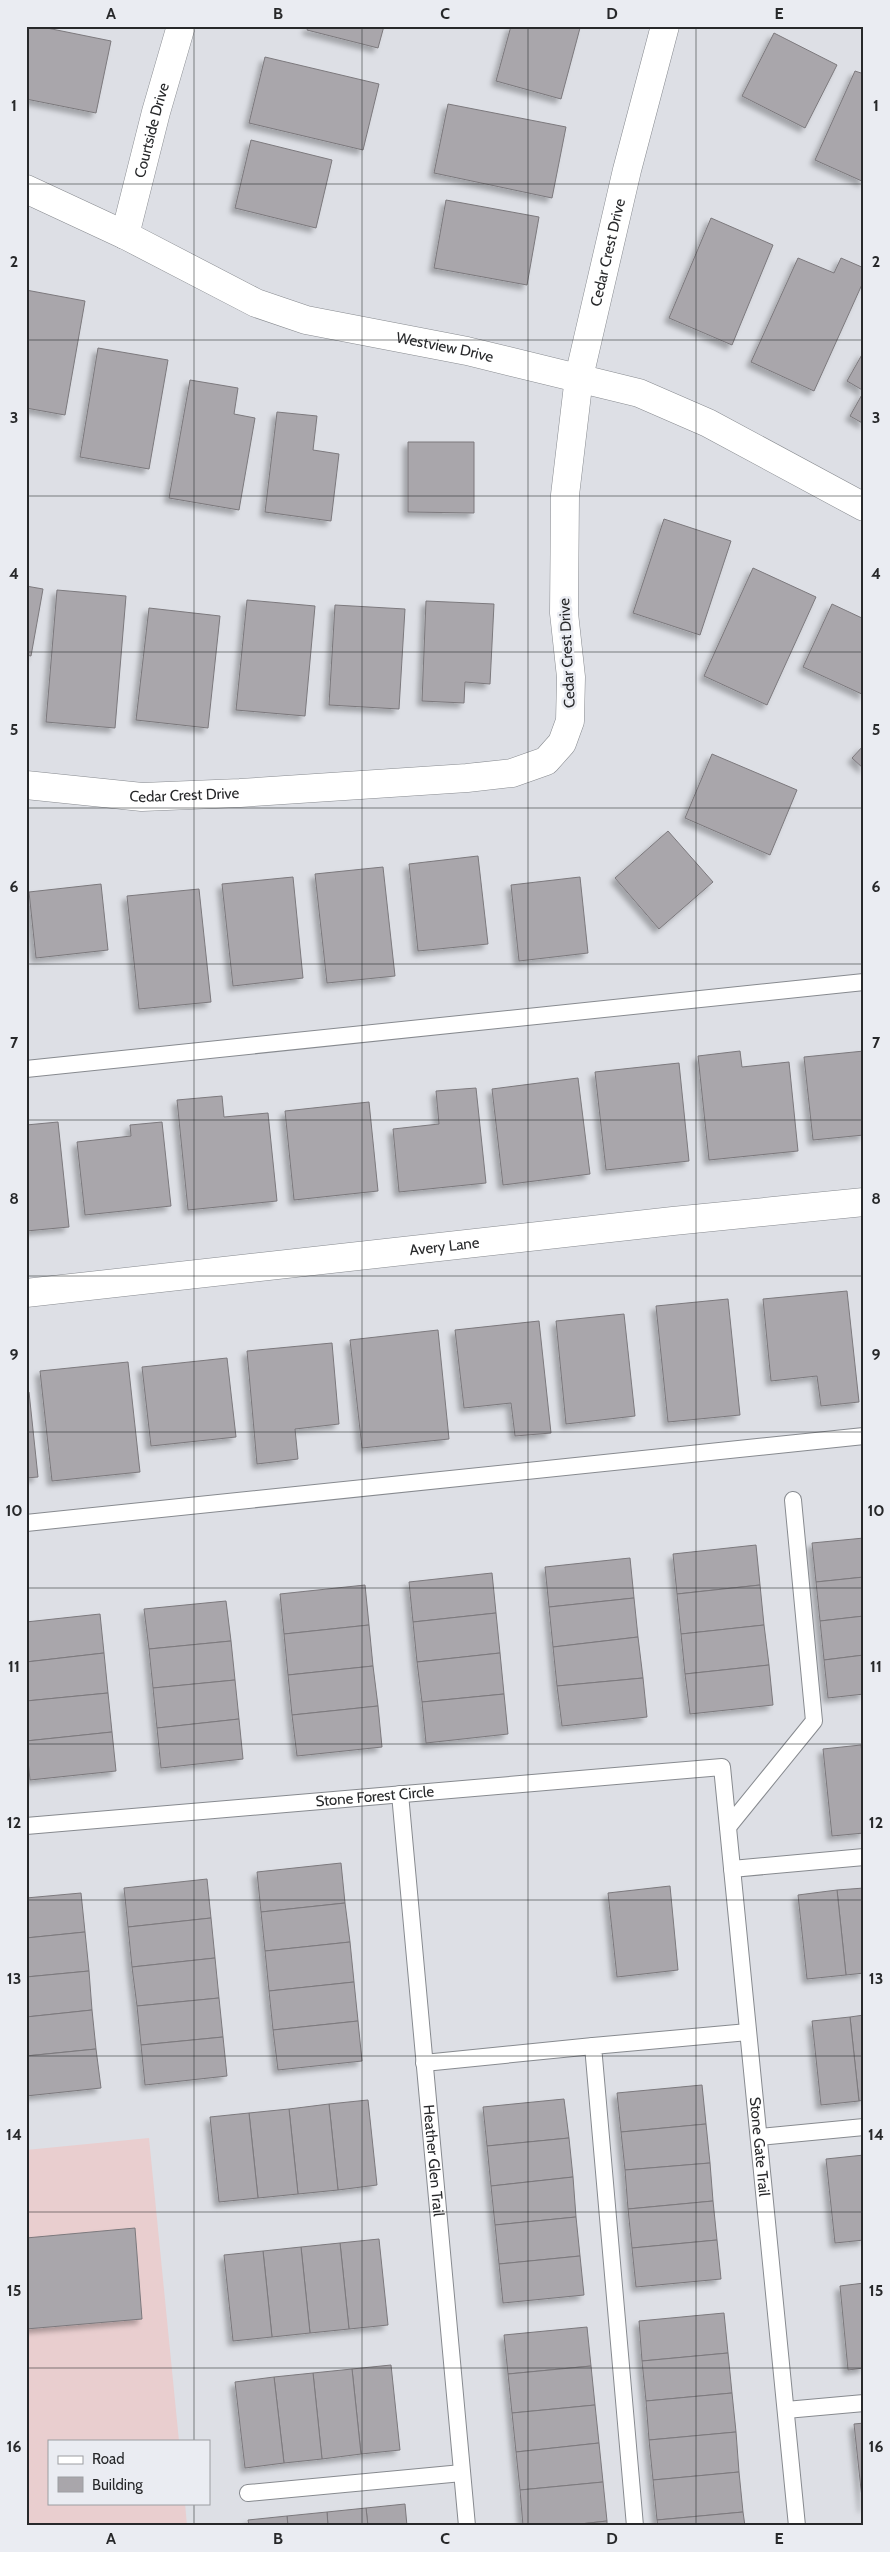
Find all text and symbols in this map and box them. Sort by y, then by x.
text: A [106,4,116,23]
text: B [273,4,283,23]
text: C [440,4,450,23]
text: D [606,4,618,23]
text: E [774,4,784,23]
street label: Courtside Drive [131,80,173,180]
text: 1 [11,96,17,115]
text: 1 [873,96,879,115]
street label: Cedar Crest Drive [587,197,629,308]
text: 2 [10,252,18,271]
text: 2 [872,252,880,271]
street label: Westview Drive [395,329,496,366]
text: 3 [10,408,18,427]
text: 3 [872,408,880,427]
text: 4 [9,564,19,583]
text: 4 [871,564,881,583]
street label: Cedar Crest Drive [555,597,579,708]
text: 5 [10,720,18,739]
text: 5 [872,720,880,739]
street label: Cedar Crest Drive [128,784,240,806]
text: 6 [10,877,19,896]
text: 6 [872,877,881,896]
text: 7 [10,1033,19,1052]
text: 7 [872,1033,881,1052]
text: 8 [9,1189,19,1208]
text: 8 [871,1189,881,1208]
street label: Avery Lane [409,1234,481,1259]
text: 9 [10,1345,19,1364]
text: 9 [872,1345,881,1364]
text: 10 [5,1501,23,1520]
text: 10 [867,1501,885,1520]
text: 11 [8,1657,20,1676]
text: 11 [870,1657,882,1676]
street label: Stone Forest Circle [315,1782,435,1810]
text: 12 [7,1813,21,1832]
text: 12 [869,1813,883,1832]
text: 13 [7,1969,21,1988]
text: 13 [869,1969,883,1988]
street label: Stone Gate Trail [746,2096,773,2198]
street label: Heather Glen Trail [419,2104,448,2218]
text: 14 [6,2125,22,2144]
text: 14 [868,2125,884,2144]
text: 15 [7,2281,21,2300]
text: 15 [869,2281,883,2300]
text: 16 [7,2437,21,2456]
text: 16 [869,2437,883,2456]
legend [48,2440,210,2504]
text: Road [92,2450,125,2468]
text: Building [92,2476,143,2494]
text: A [106,2529,116,2548]
text: B [273,2529,283,2548]
text: C [440,2529,450,2548]
text: D [606,2529,618,2548]
text: E [774,2529,784,2548]

